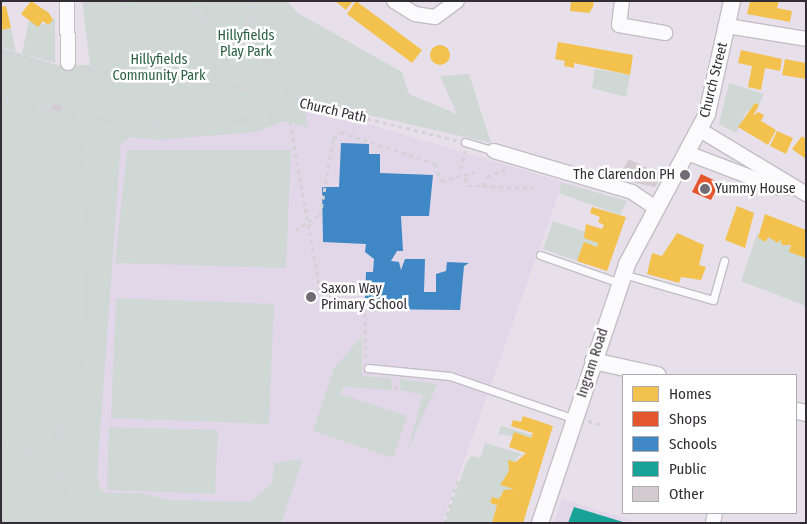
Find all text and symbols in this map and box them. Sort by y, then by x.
park label: Hillyfields Play Park [218,28,274,60]
street label: Church Street [697,40,731,120]
park label: Hillyfields Community Park [113,52,205,84]
street label: Church Path [298,95,368,127]
place label: The Clarendon PH [573,167,675,183]
marker: The Clarendon PH [679,169,691,181]
place label: Yummy House [715,181,796,197]
marker: Yummy House [699,183,711,195]
place label: Saxon Way Primary School [321,281,407,314]
marker: Saxon Way Primary School [305,291,317,303]
street label: Ingram Road [574,326,612,400]
legend [622,374,797,514]
text: Homes [669,385,711,403]
text: Shops [669,410,707,428]
text: Schools [669,435,717,453]
text: Public [669,460,706,478]
text: Other [669,485,704,503]

